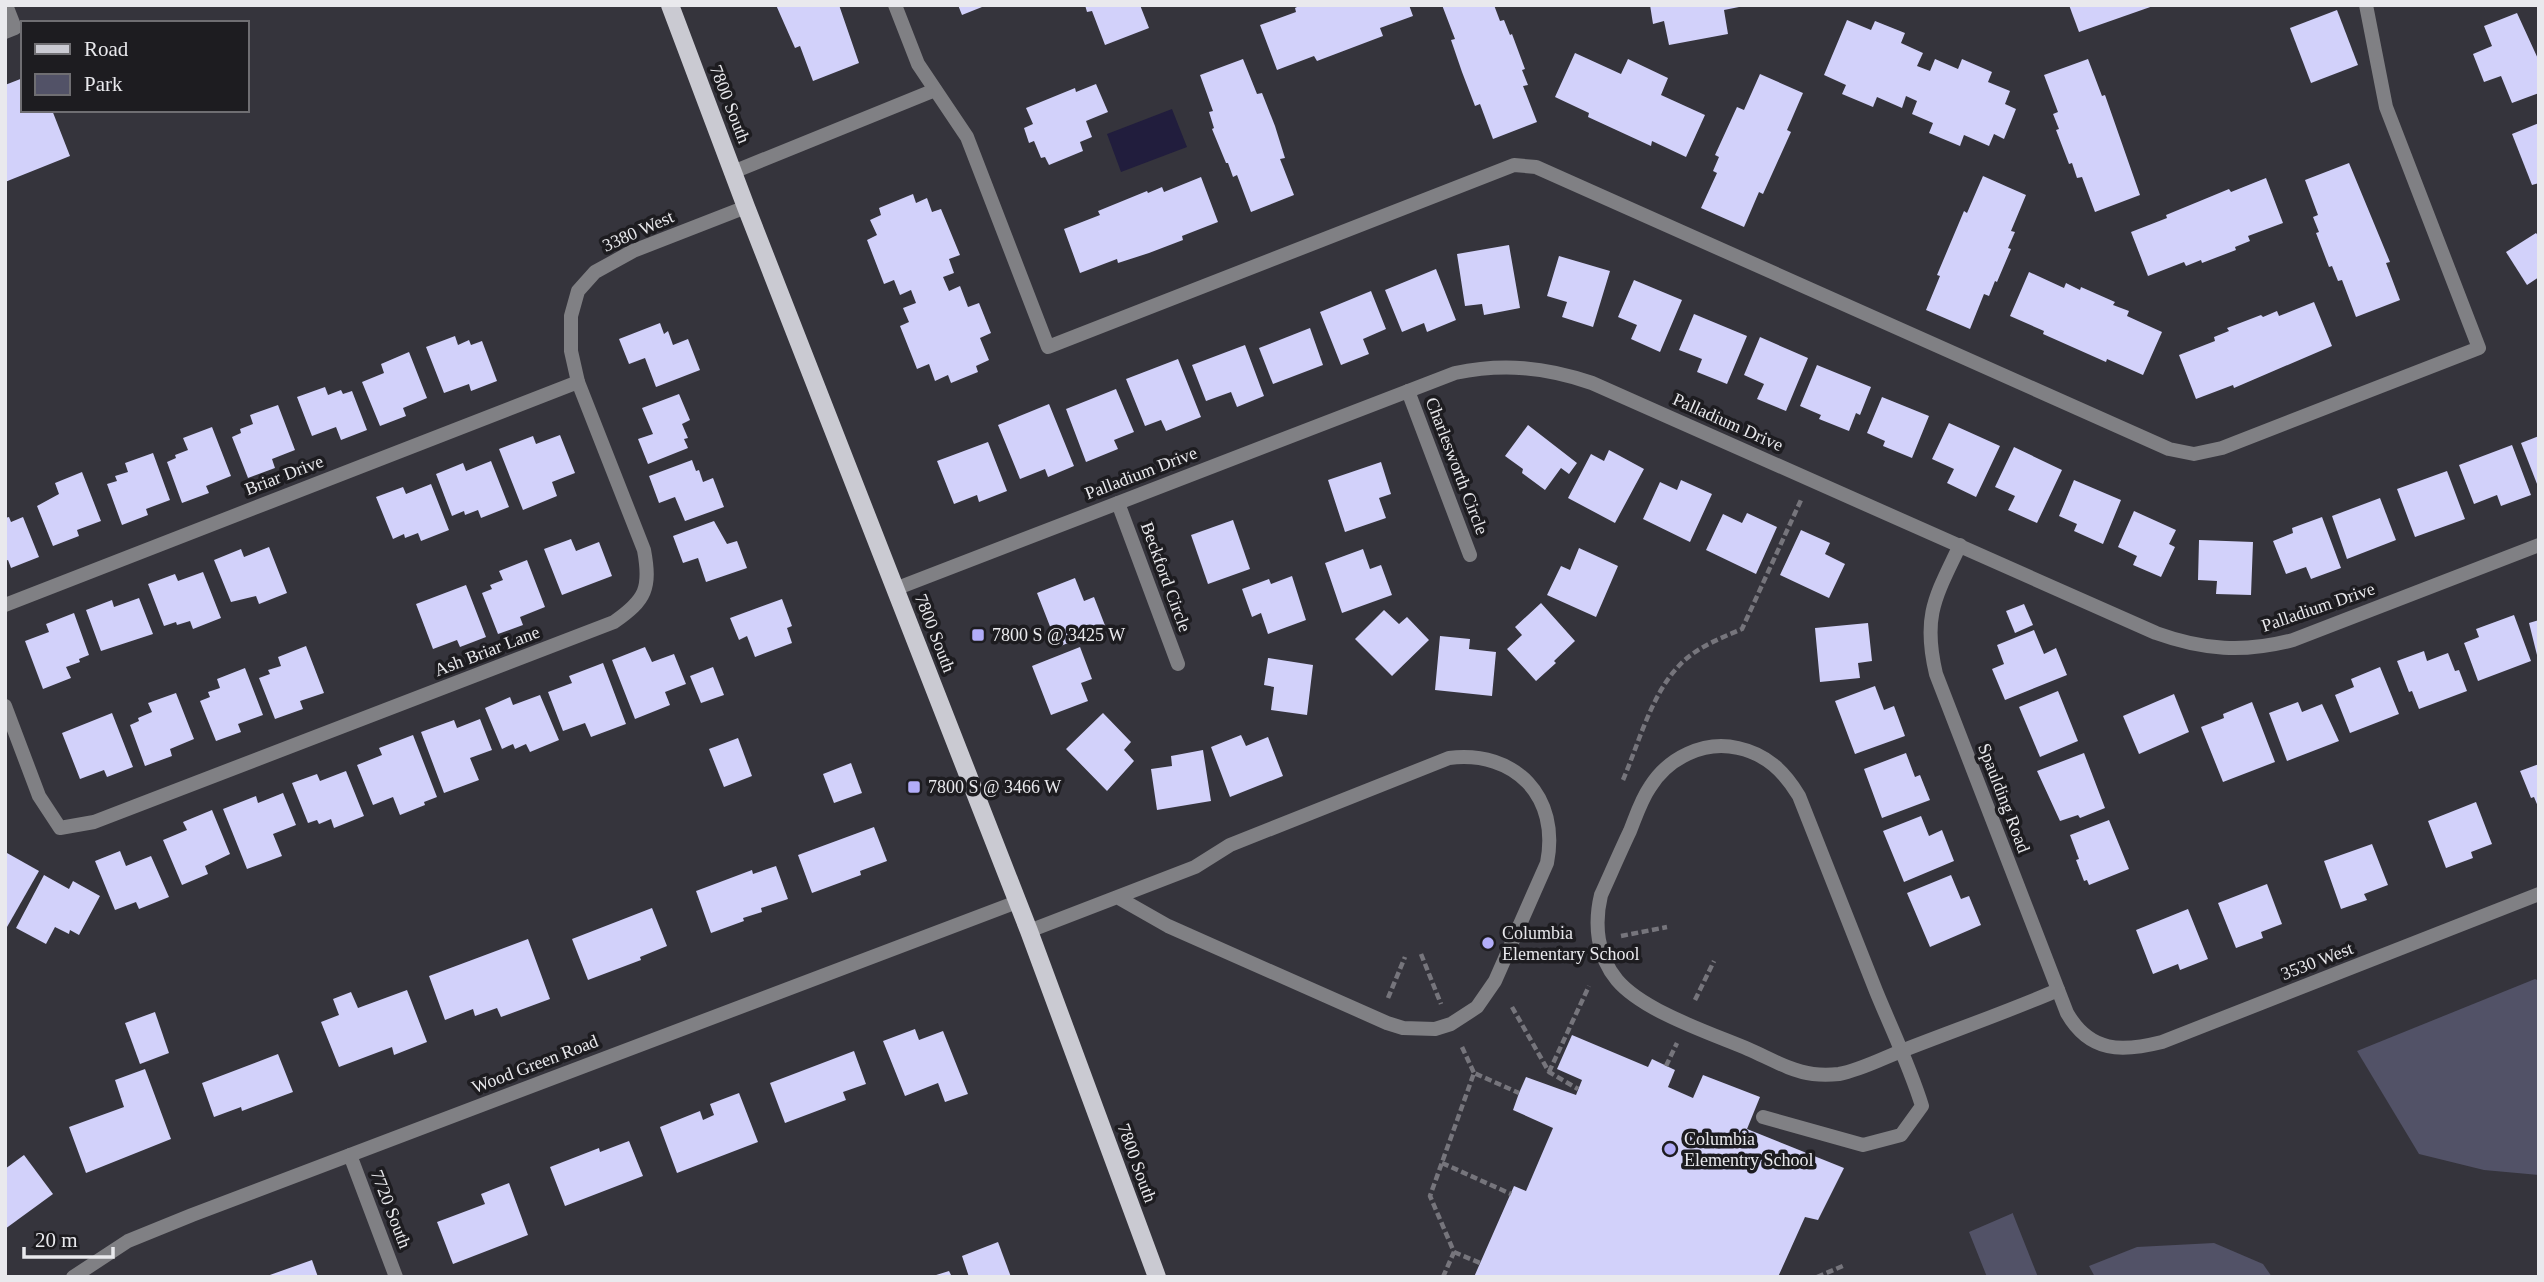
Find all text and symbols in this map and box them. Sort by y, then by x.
legend [21,21,248,112]
text: Road [84,37,129,61]
street label: 7800 South [706,62,754,146]
text: Park [84,72,123,96]
street label: 3380 West [599,206,677,256]
street label: Palladium Drive [1670,389,1786,455]
street label: Charlesworth Circle [1422,395,1492,537]
street label: Palladium Drive [1082,442,1200,504]
street label: Briar Drive [242,451,326,499]
street label: Beckford Circle [1137,519,1195,635]
street label: Palladium Drive [2259,578,2377,636]
street label: 7800 South [911,591,959,675]
street label: Ash Briar Lane [432,622,542,680]
place label: 7800 S @ 3425 W [992,625,1125,645]
marker: 7800 S @ 3425 W [970,627,986,643]
street label: Spaulding Road [1974,741,2034,855]
place label: 7800 S @ 3466 W [928,777,1061,797]
marker: 7800 S @ 3466 W [906,779,922,795]
place label: Columbia Elementary School [1502,923,1639,964]
marker: Columbia Elementary School [1480,935,1496,951]
street label: 3530 West [2278,938,2356,984]
street label: Wood Green Road [469,1031,601,1097]
street label: 7800 South [1113,1121,1161,1205]
place label: Columbia Elementry School [1684,1129,1813,1170]
marker: Columbia Elementry School [1662,1141,1678,1157]
street label: 7720 South [367,1167,415,1251]
scale bar [24,1216,114,1260]
text: 20 m [35,1228,78,1252]

